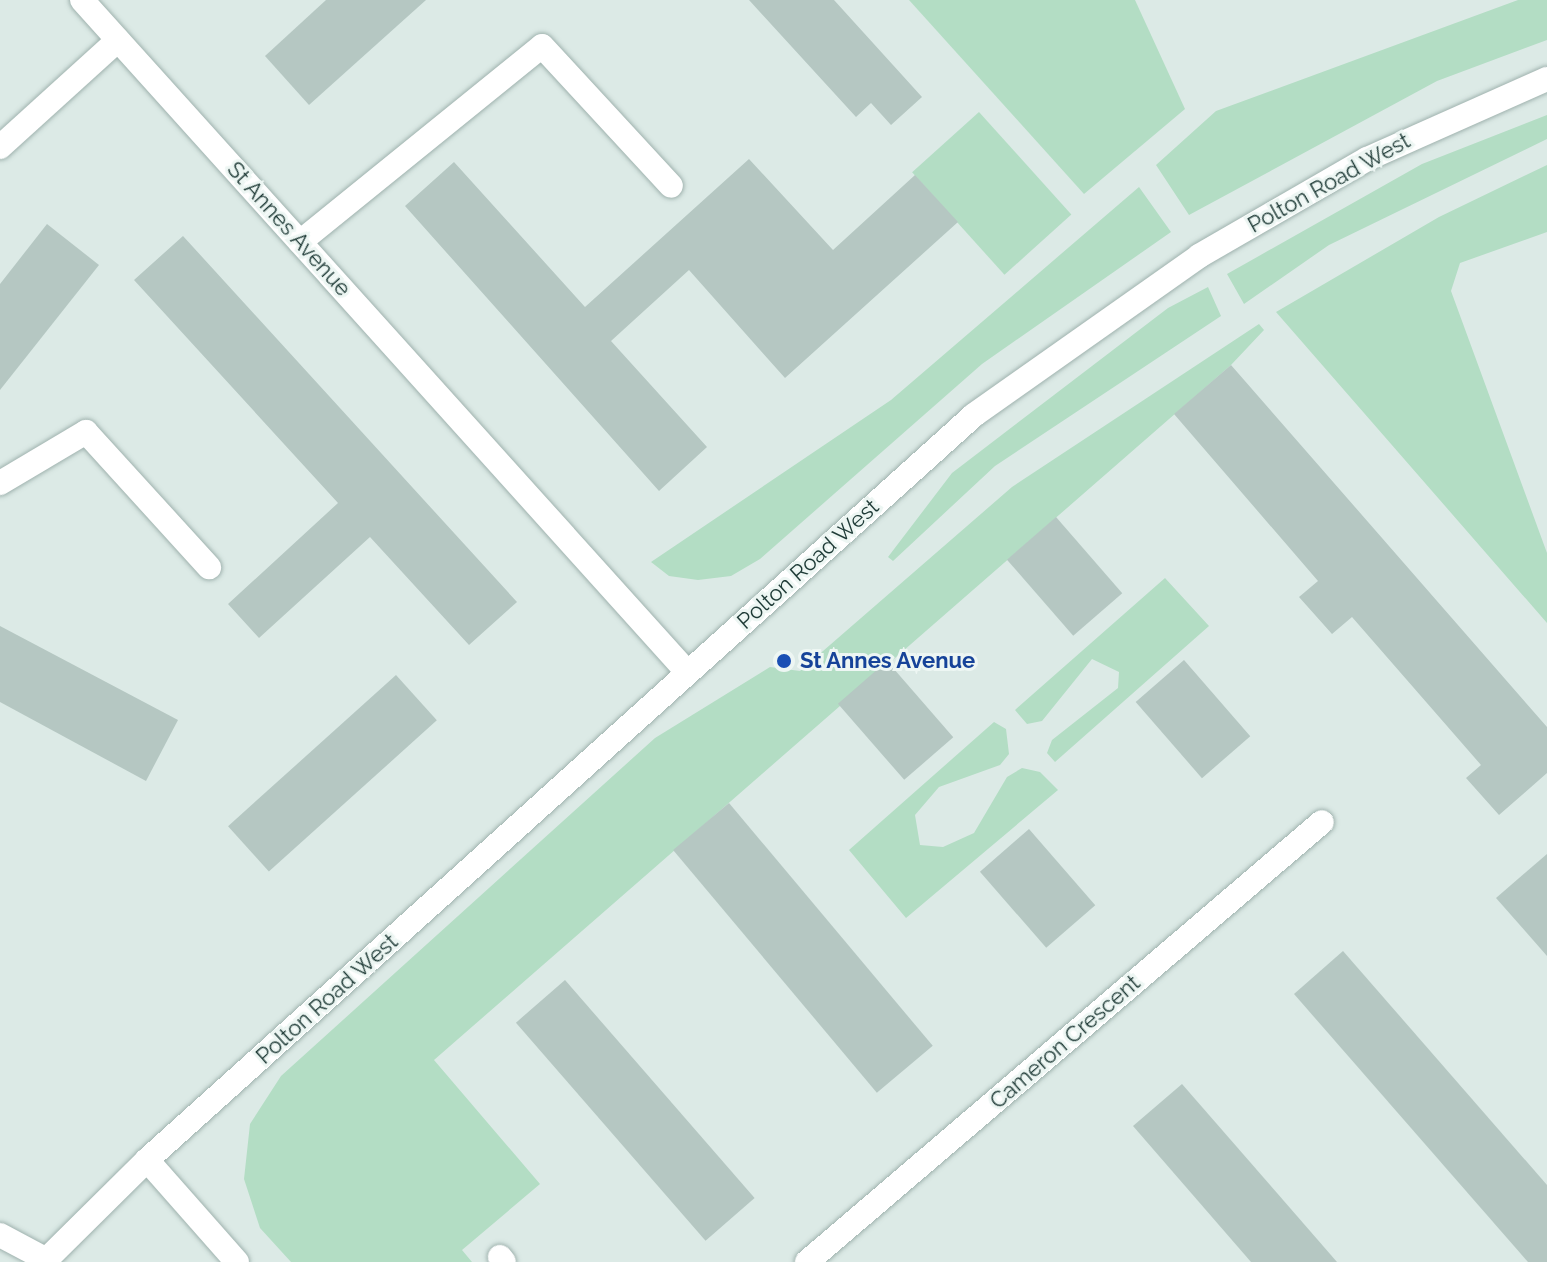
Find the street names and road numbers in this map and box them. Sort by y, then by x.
street label: Polton Road West [1243,127,1415,239]
street label: St Annes Avenue [221,156,357,302]
street label: Polton Road West [732,493,884,635]
street label: Polton Road West [251,928,403,1070]
street label: Cameron Crescent [985,970,1145,1114]

